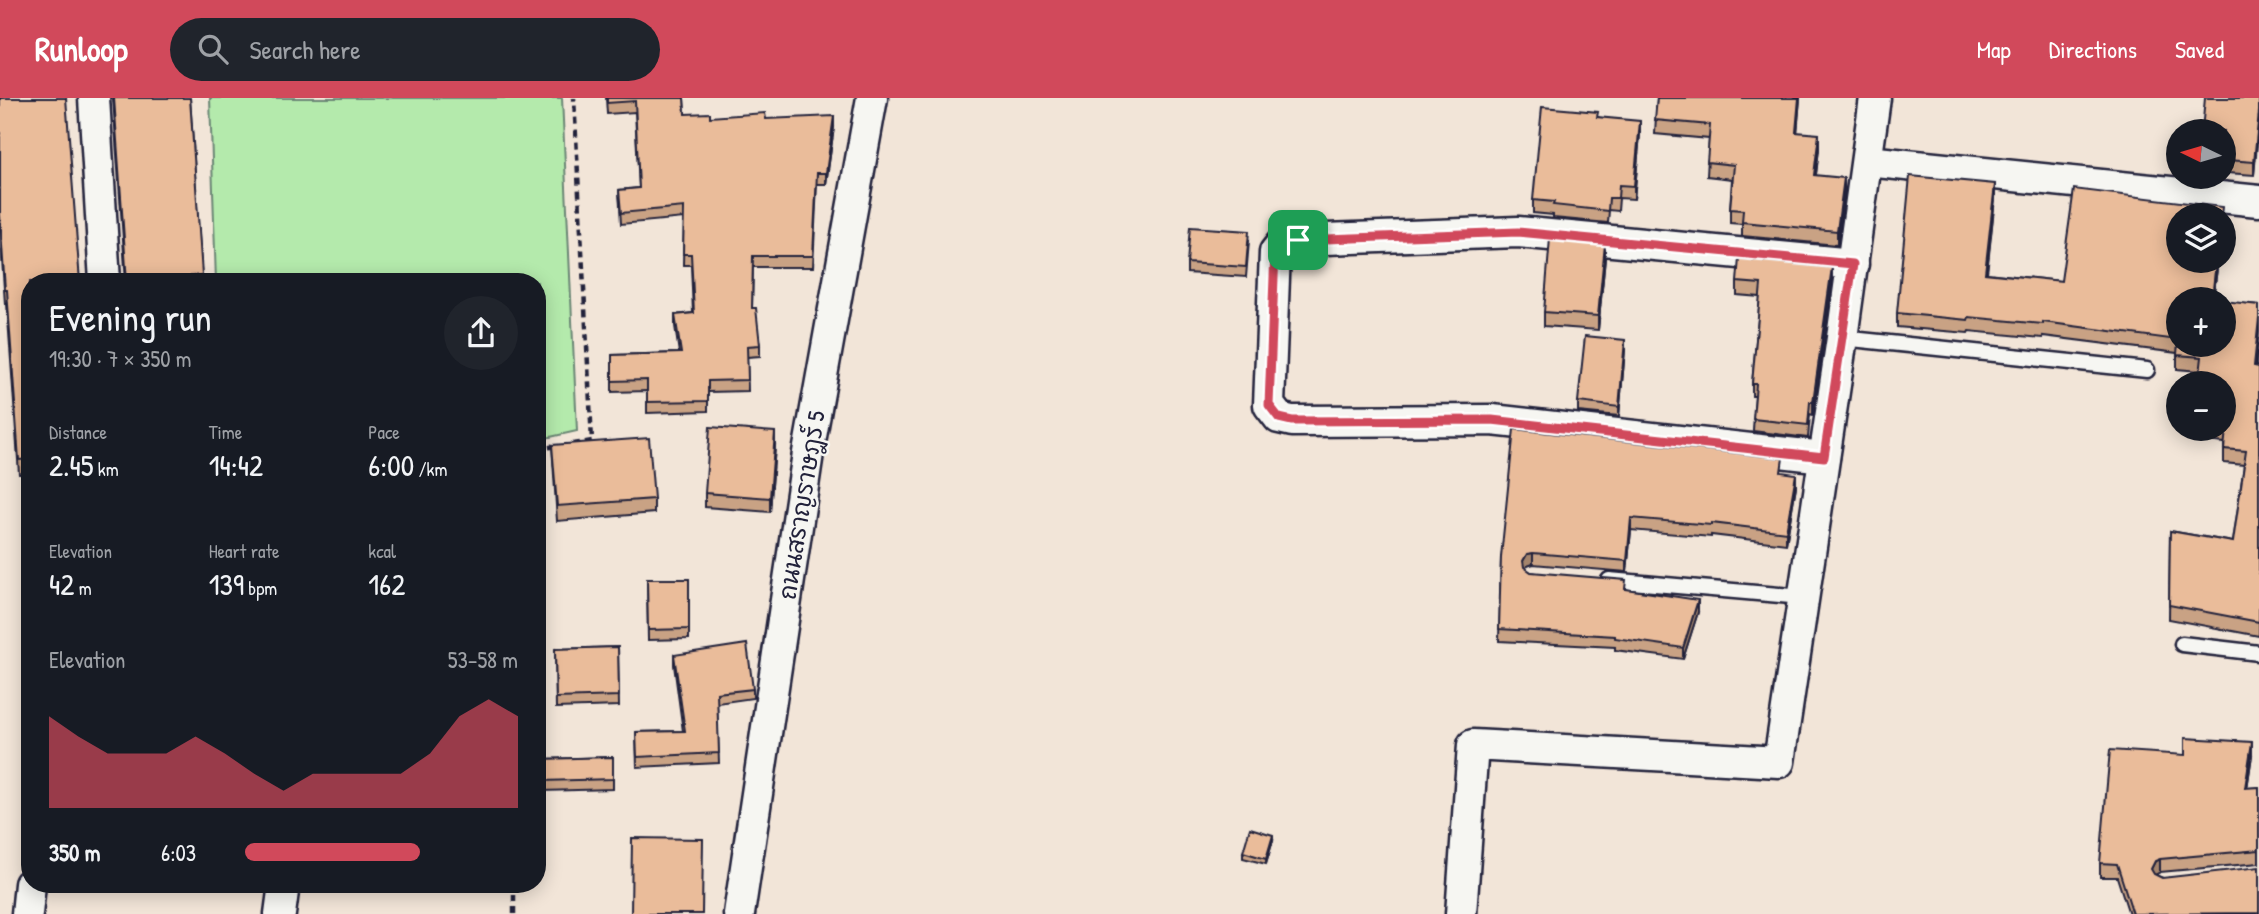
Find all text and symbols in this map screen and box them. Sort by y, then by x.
search box [170,18,660,81]
text: Runloop [35,27,128,71]
icon: search [194,30,232,68]
text: Search here [250,32,361,67]
text: Map [1977,33,2011,65]
text: Directions [2049,33,2137,65]
text: Saved [2175,33,2224,65]
north arrow [2166,119,2236,189]
map controls [2166,119,2236,441]
button: layers [2166,203,2236,273]
pin [1268,210,1328,270]
icon: arrive [1279,221,1317,259]
button: + [2166,287,2236,357]
text: Evening run [49,291,212,343]
button: share [444,296,518,370]
text: 19:30 · 7 × 350 m [49,343,191,374]
button: − [2166,371,2236,441]
street label: ถนนสราญราษฎร์ 5 [770,408,833,602]
text: Distance [49,419,107,445]
text: Time [209,419,242,445]
text: Pace [368,419,400,445]
text: 2.45 [49,445,93,485]
text: 14:42 [209,445,263,485]
text: 6:00 [368,445,414,485]
text: km [93,456,119,482]
text: /km [414,456,447,482]
text: Elevation [49,538,112,564]
text: Heart rate [209,538,280,564]
text: kcal [368,538,396,564]
text: 42 [49,564,74,604]
text: 139 [209,564,244,604]
text: 162 [368,564,405,604]
text: m [74,575,92,601]
text: bpm [244,575,277,601]
text: Elevation [49,644,125,675]
text: 53–58 m [448,644,518,675]
text: 350 m [49,837,100,868]
text: 6:03 [161,837,196,868]

